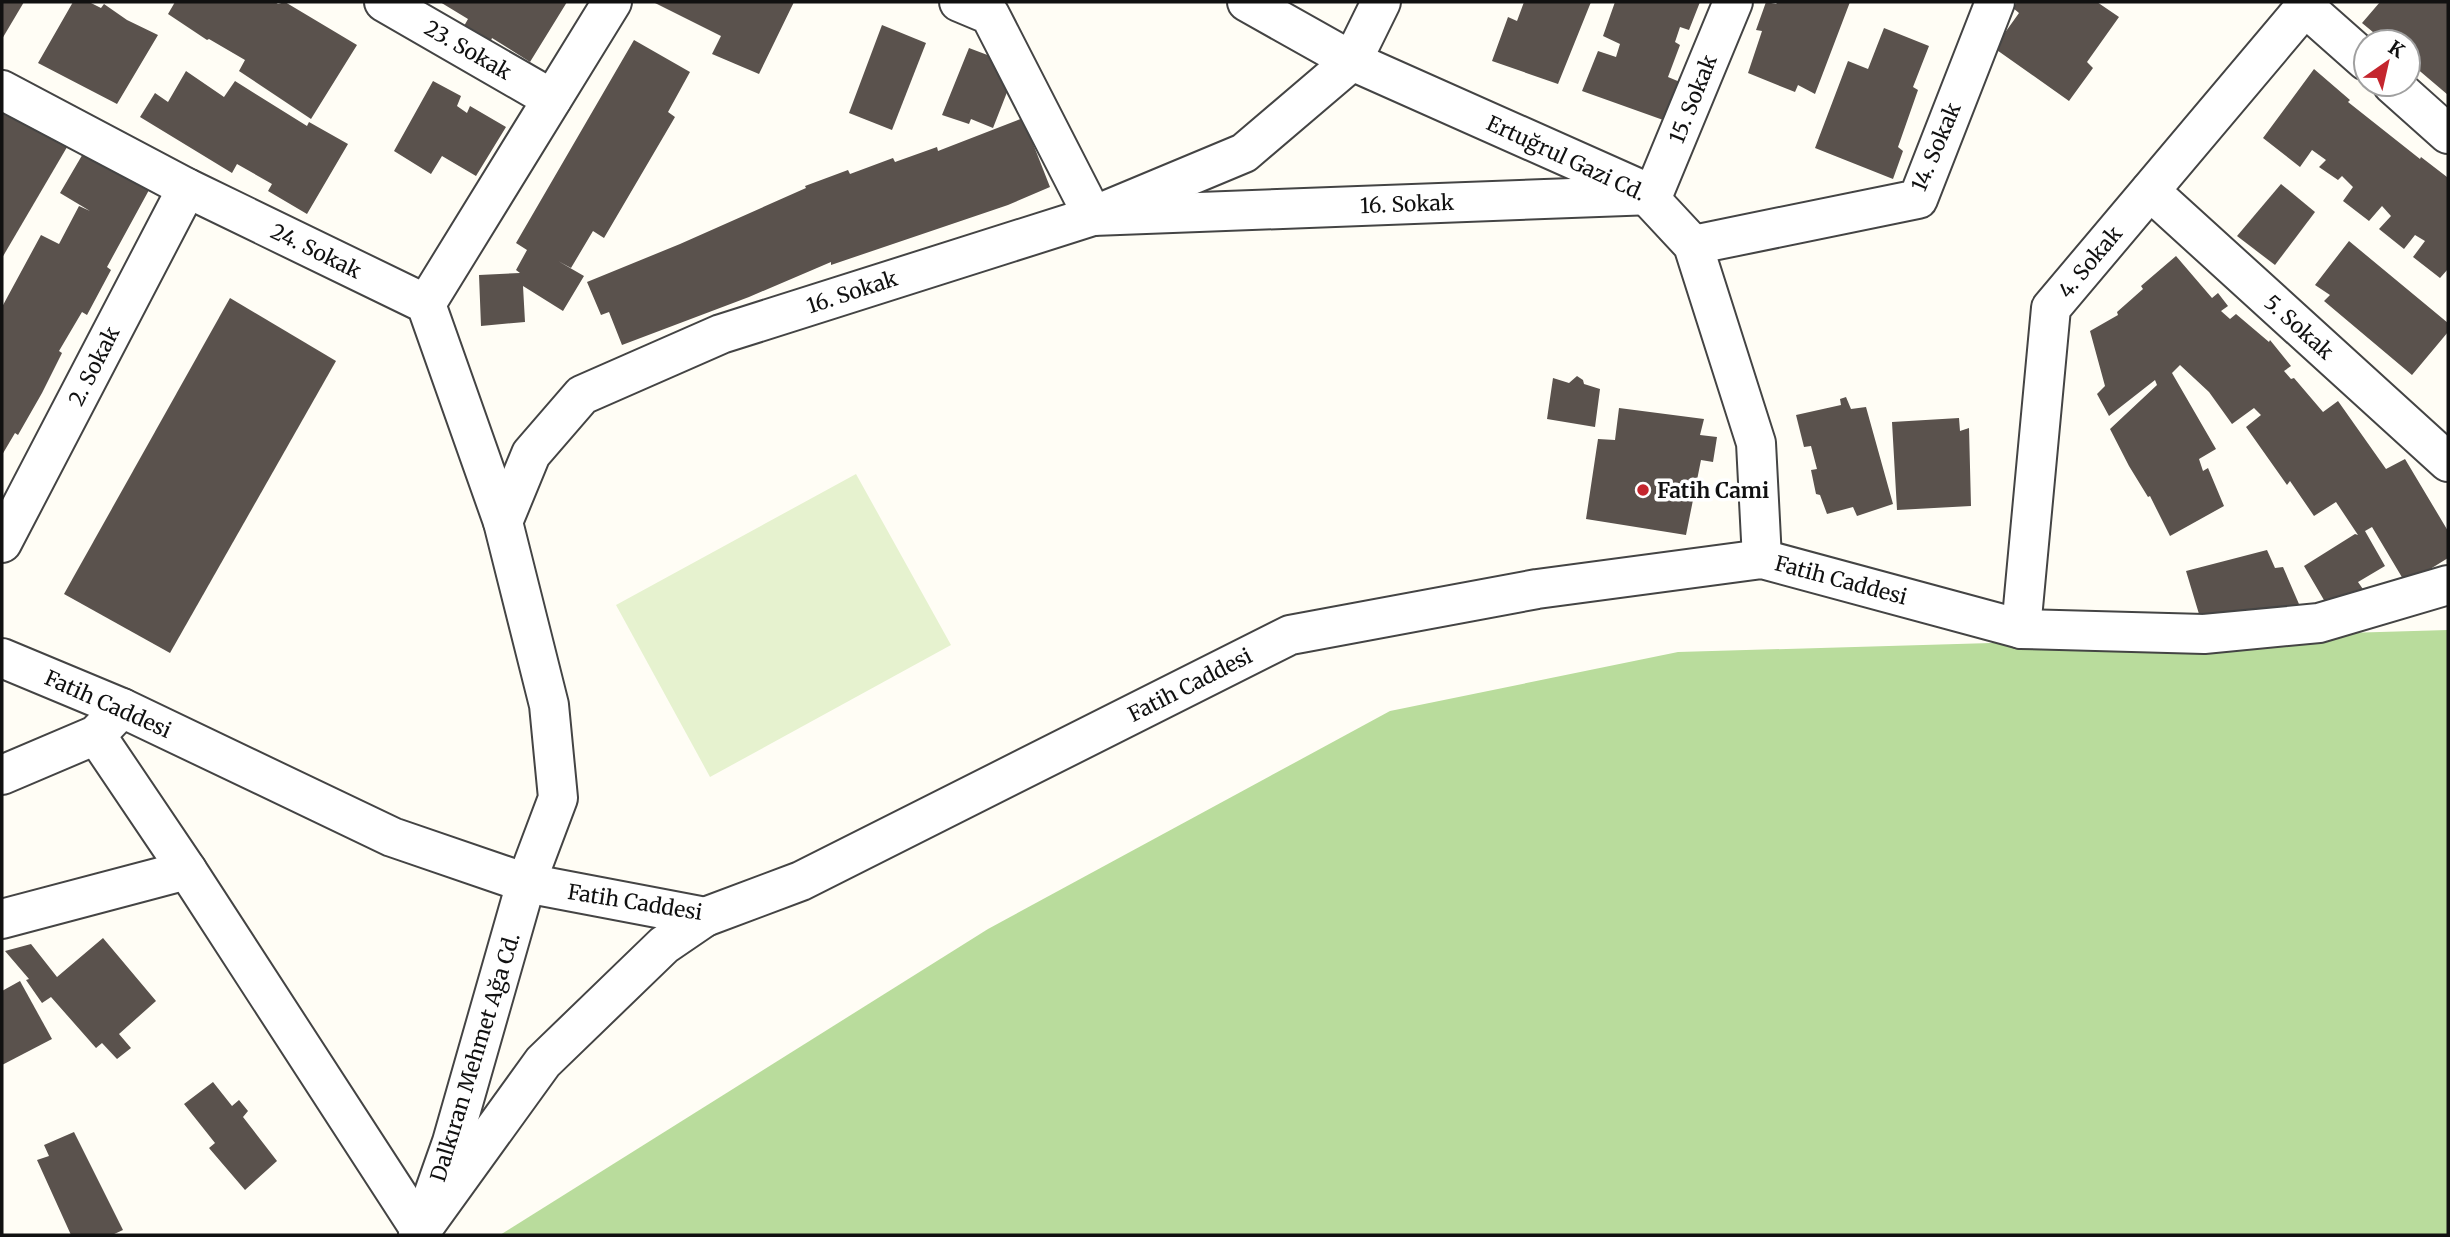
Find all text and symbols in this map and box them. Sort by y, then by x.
street label: 23. Sokak [420,14,517,86]
north arrow [2352,28,2422,98]
text: K [2384,35,2410,63]
street label: 15. Sokak [1663,50,1723,147]
street label: 14. Sokak [1905,98,1967,195]
street label: Ertuğrul Gazi Cd. [1482,109,1650,207]
street label: 16. Sokak [1360,189,1455,219]
street label: 24. Sokak [266,218,366,285]
street label: 4. Sokak [2052,220,2128,303]
street label: 16. Sokak [803,264,902,319]
street label: 5. Sokak [2259,289,2340,366]
street label: 2. Sokak [63,321,126,410]
place label: Fatih Cami [1657,477,1769,504]
marker: Fatih Cami [1635,482,1651,498]
street label: Fatih Caddesi [1772,549,1910,611]
street label: Fatih Caddesi [1123,642,1257,728]
street label: Fatih Caddesi [40,664,176,744]
street label: Fatih Caddesi [566,878,704,926]
street label: Dalkıran Mehmet Ağa Cd. [424,929,526,1185]

